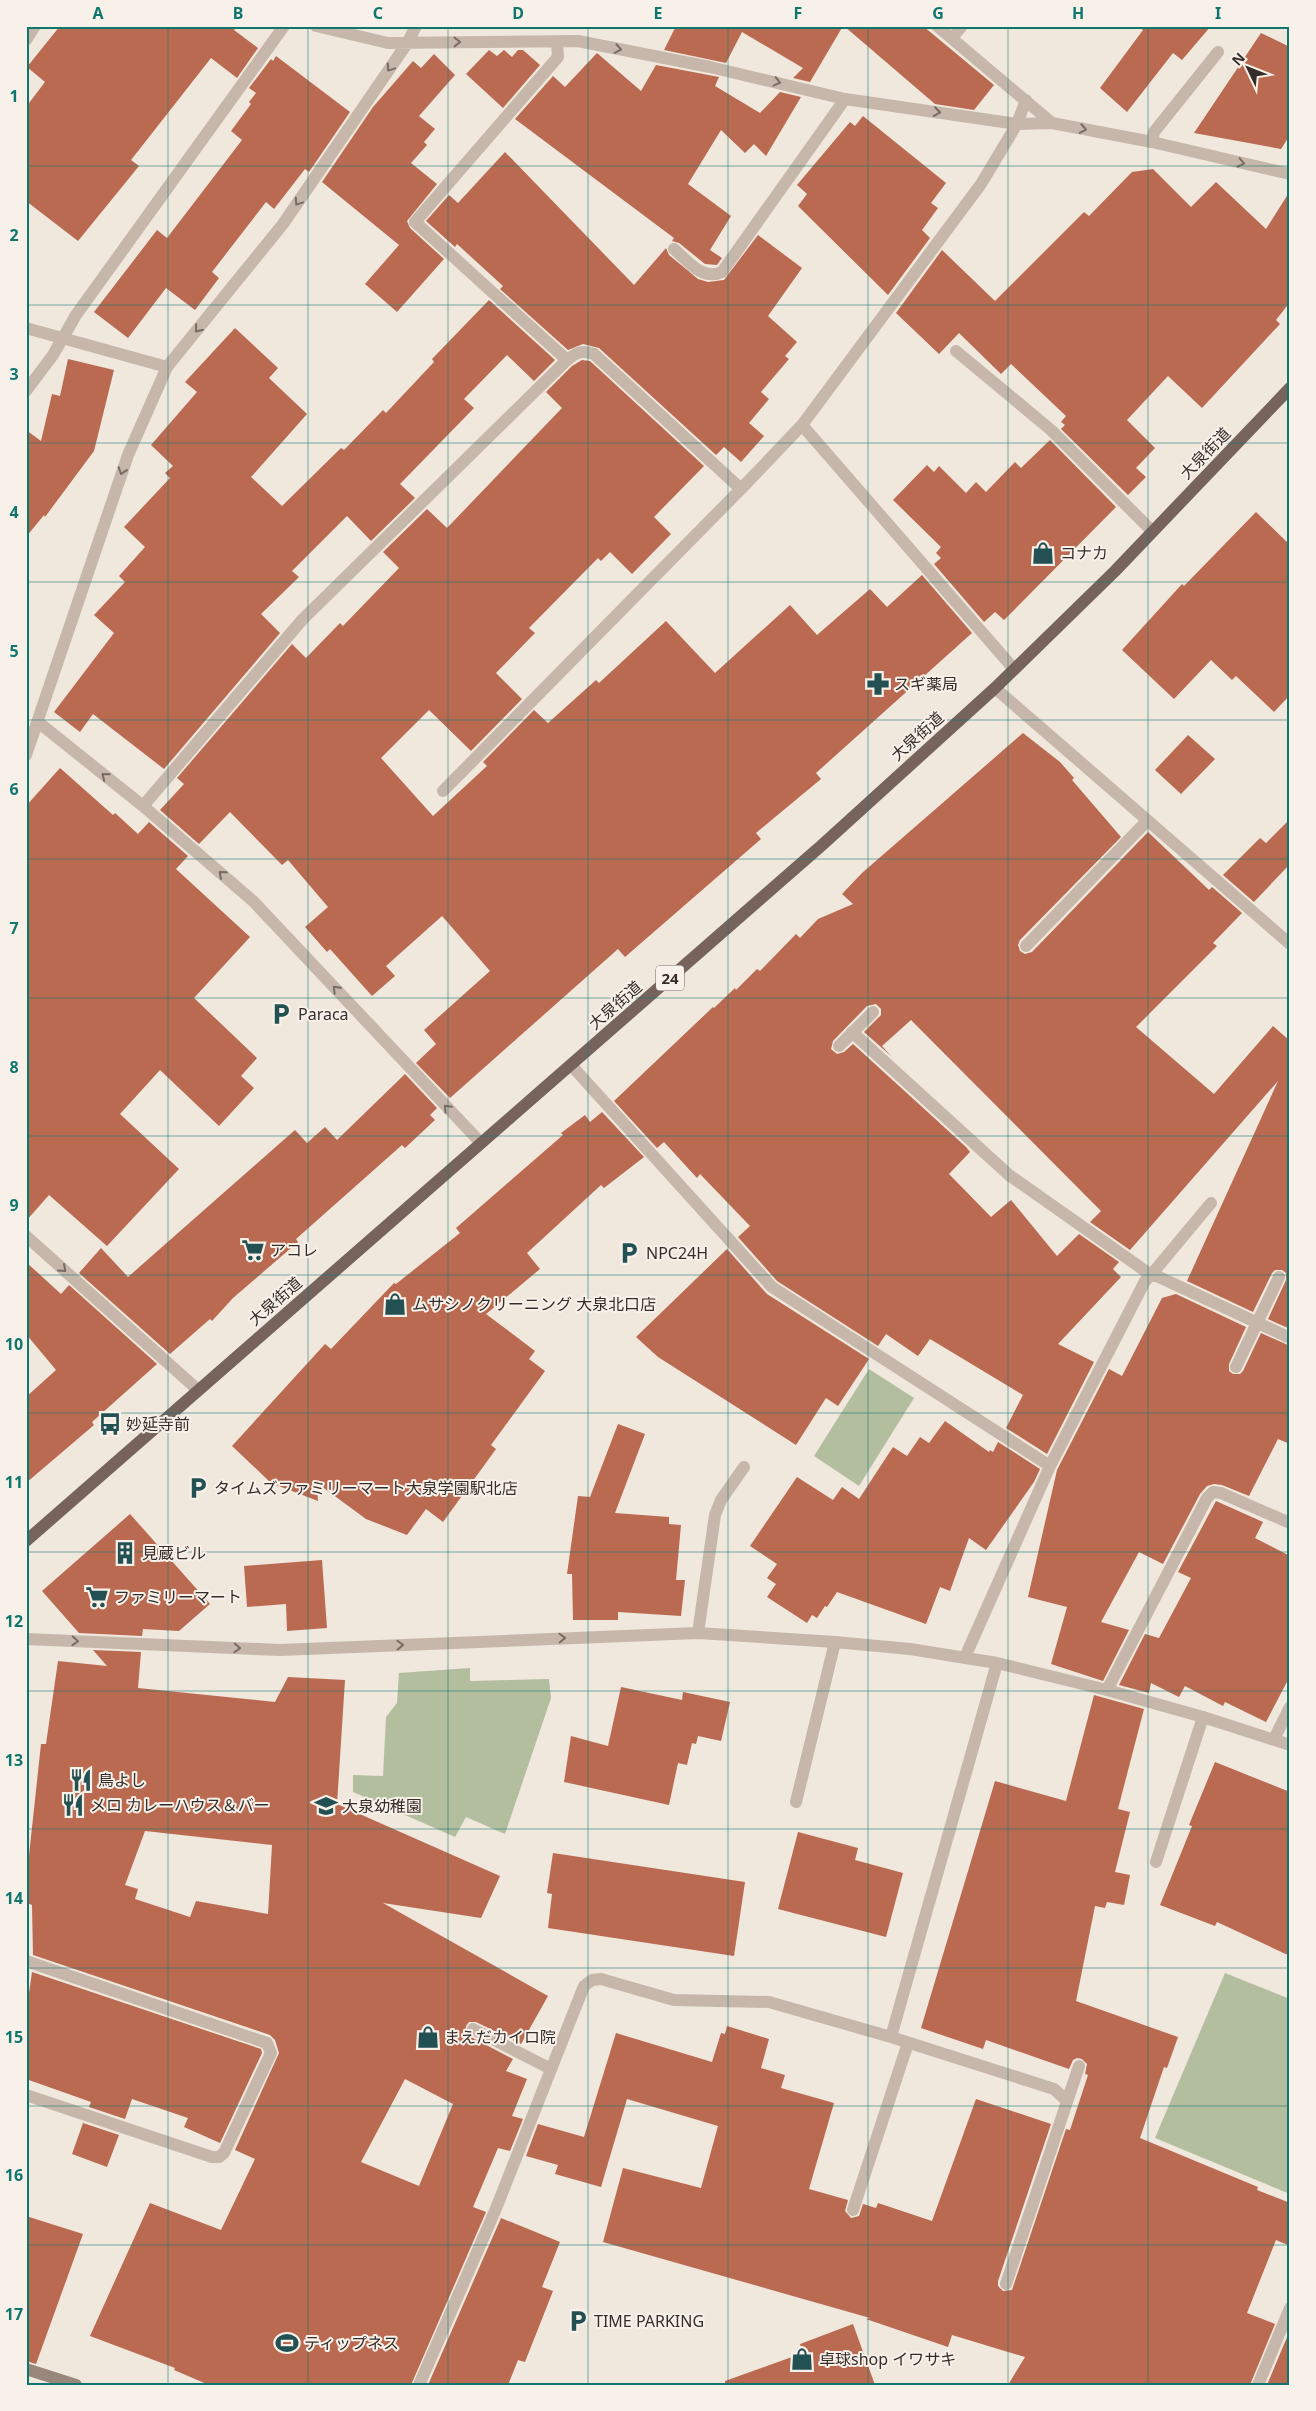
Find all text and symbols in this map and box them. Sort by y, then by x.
text: A [92,2,104,24]
text: B [233,2,243,24]
text: C [373,2,383,24]
text: D [512,2,524,24]
text: E [654,2,663,24]
text: F [794,2,802,24]
text: G [932,2,944,24]
text: H [1072,2,1084,24]
text: I [1215,2,1221,24]
one-way arrow [453,37,461,47]
north arrow [1224,42,1274,92]
one-way arrow [614,43,623,53]
text: N [1227,48,1249,69]
one-way arrow [387,62,396,71]
one-way arrow [773,77,781,87]
text: 1 [9,85,19,107]
one-way arrow [933,106,941,117]
one-way arrow [1078,123,1087,133]
one-way arrow [1237,157,1246,168]
one-way arrow [295,196,304,205]
text: 2 [9,224,19,246]
one-way arrow [195,323,203,332]
text: 3 [9,363,19,385]
street label: 大泉街道 [1175,422,1235,484]
one-way arrow [118,467,128,475]
text: 4 [9,501,19,523]
shop icon: コナカ [1030,540,1056,566]
place label: コナカ [1060,542,1108,564]
text: 5 [9,640,19,662]
pharmacy icon: スギ薬局 [865,671,891,697]
place label: スギ薬局 [894,673,958,695]
street label: 大泉街道 [886,706,948,766]
one-way arrow [102,773,111,781]
text: 6 [9,778,19,800]
one-way arrow [218,871,227,880]
text: 7 [9,917,19,939]
road number: 24 [656,966,684,990]
street label: 大泉街道 [584,976,646,1034]
one-way arrow [333,986,342,995]
parking icon: Paraca [268,1001,294,1027]
place label: Paraca [298,1003,349,1025]
text: 8 [9,1056,19,1078]
one-way arrow [444,1104,453,1113]
text: 9 [9,1194,19,1216]
supermarket icon: アコレ [240,1237,266,1263]
place label: アコレ [270,1239,318,1261]
parking icon: NPC24H [616,1240,642,1266]
place label: NPC24H [646,1242,708,1264]
one-way arrow [57,1263,66,1272]
street label: 大泉街道 [244,1272,306,1330]
shop icon: ムサシノクリーニング 大泉北口店 [382,1291,408,1317]
place label: ムサシノクリーニング 大泉北口店 [412,1293,656,1315]
text: 10 [5,1333,23,1355]
bus stop icon: 妙延寺前 [97,1411,123,1437]
place label: 妙延寺前 [126,1413,190,1435]
text: 11 [5,1471,23,1493]
parking icon: タイムズファミリーマート大泉学園駅北店 [185,1475,211,1501]
place label: タイムズファミリーマート大泉学園駅北店 [214,1477,518,1499]
building icon: 見蔵ビル [112,1540,138,1566]
place label: 見蔵ビル [142,1542,206,1564]
supermarket icon: ファミリーマート [84,1584,110,1610]
place label: ファミリーマート [114,1586,242,1608]
text: 12 [5,1610,23,1632]
one-way arrow [558,1633,566,1644]
one-way arrow [72,1636,79,1646]
one-way arrow [396,1640,404,1651]
one-way arrow [234,1643,242,1654]
text: 13 [5,1749,23,1771]
restaurant icon: 鳥よし [68,1767,94,1793]
place label: 鳥よし [98,1769,146,1791]
restaurant icon: メロ カレーハウス＆バー [60,1792,86,1818]
school or university icon: 大泉幼稚園 [313,1793,339,1819]
place label: メロ カレーハウス＆バー [90,1794,270,1816]
place label: 大泉幼稚園 [342,1795,422,1817]
text: 14 [5,1887,23,1909]
shop icon: まえだカイロ院 [415,2024,441,2050]
text: 15 [5,2026,23,2048]
place label: まえだカイロ院 [444,2026,556,2048]
text: 16 [5,2164,23,2186]
text: 17 [5,2303,23,2325]
parking icon: TIME PARKING [565,2308,591,2334]
place label: TIME PARKING [594,2310,704,2332]
sports icon: ティップネス [274,2330,300,2356]
place label: ティップネス [304,2332,399,2354]
shop icon: 卓球shop イワサキ [789,2346,815,2372]
place label: 卓球shop イワサキ [819,2348,956,2370]

